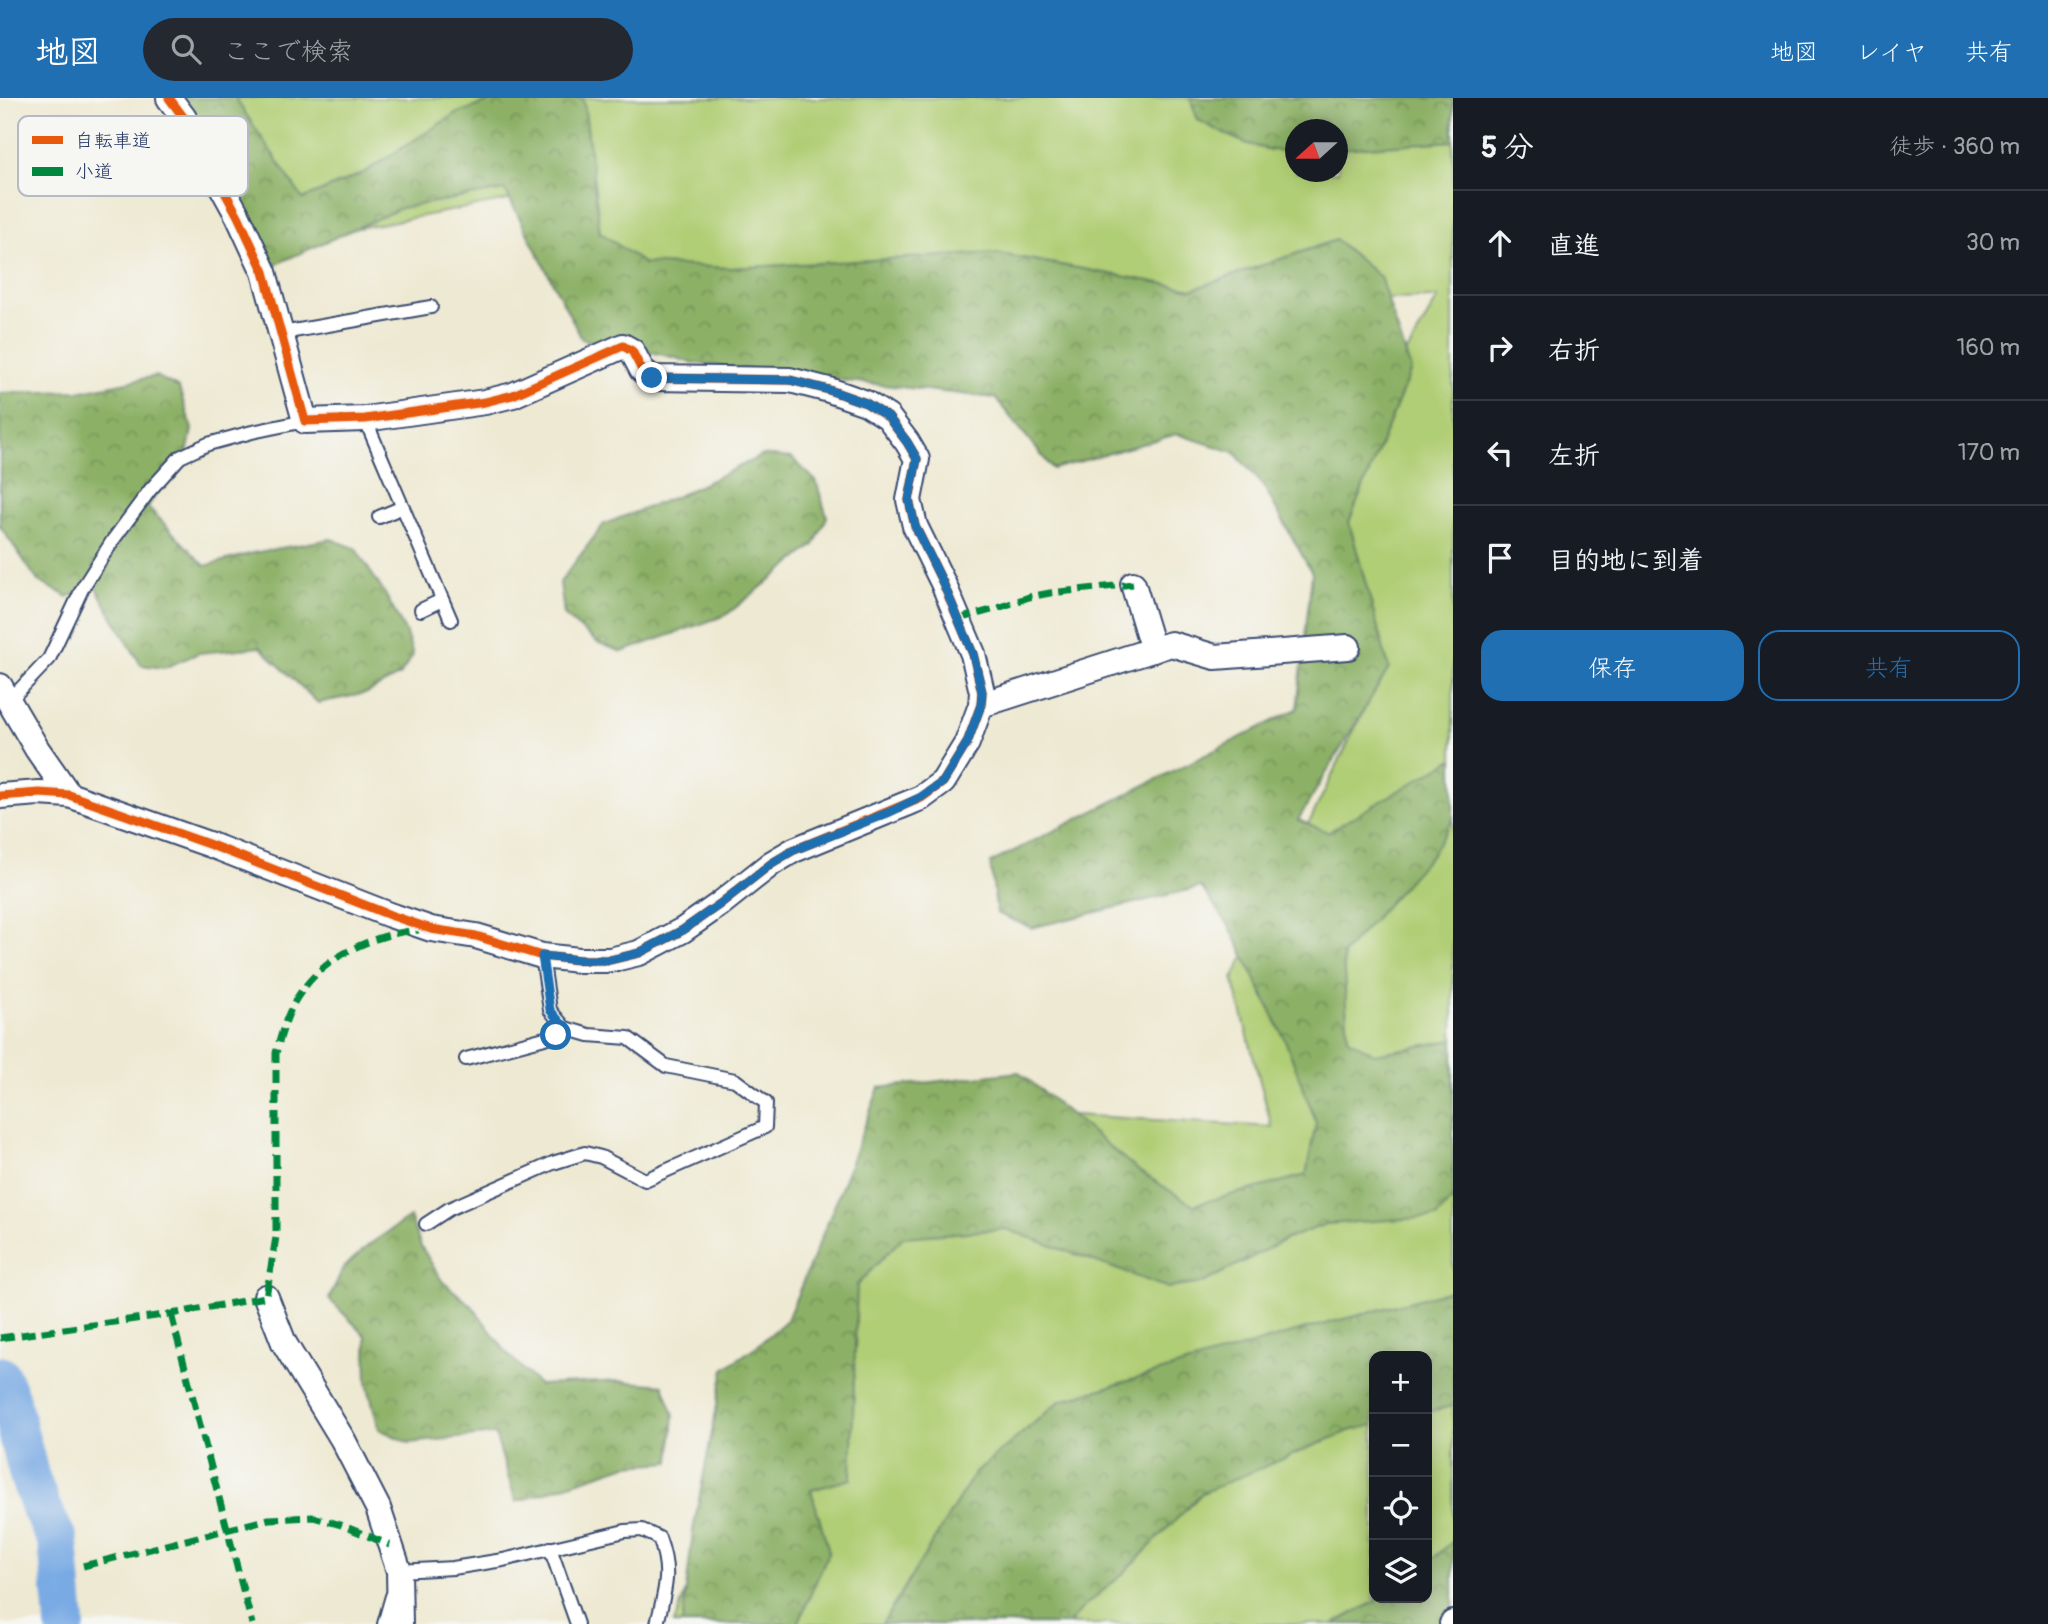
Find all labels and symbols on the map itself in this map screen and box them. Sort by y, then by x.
legend [18,116,248,196]
north arrow [1285,119,1348,182]
text: 自転車道 [75,129,151,153]
text: 小道 [75,160,113,184]
route end [636,362,667,393]
route start [540,1019,571,1050]

